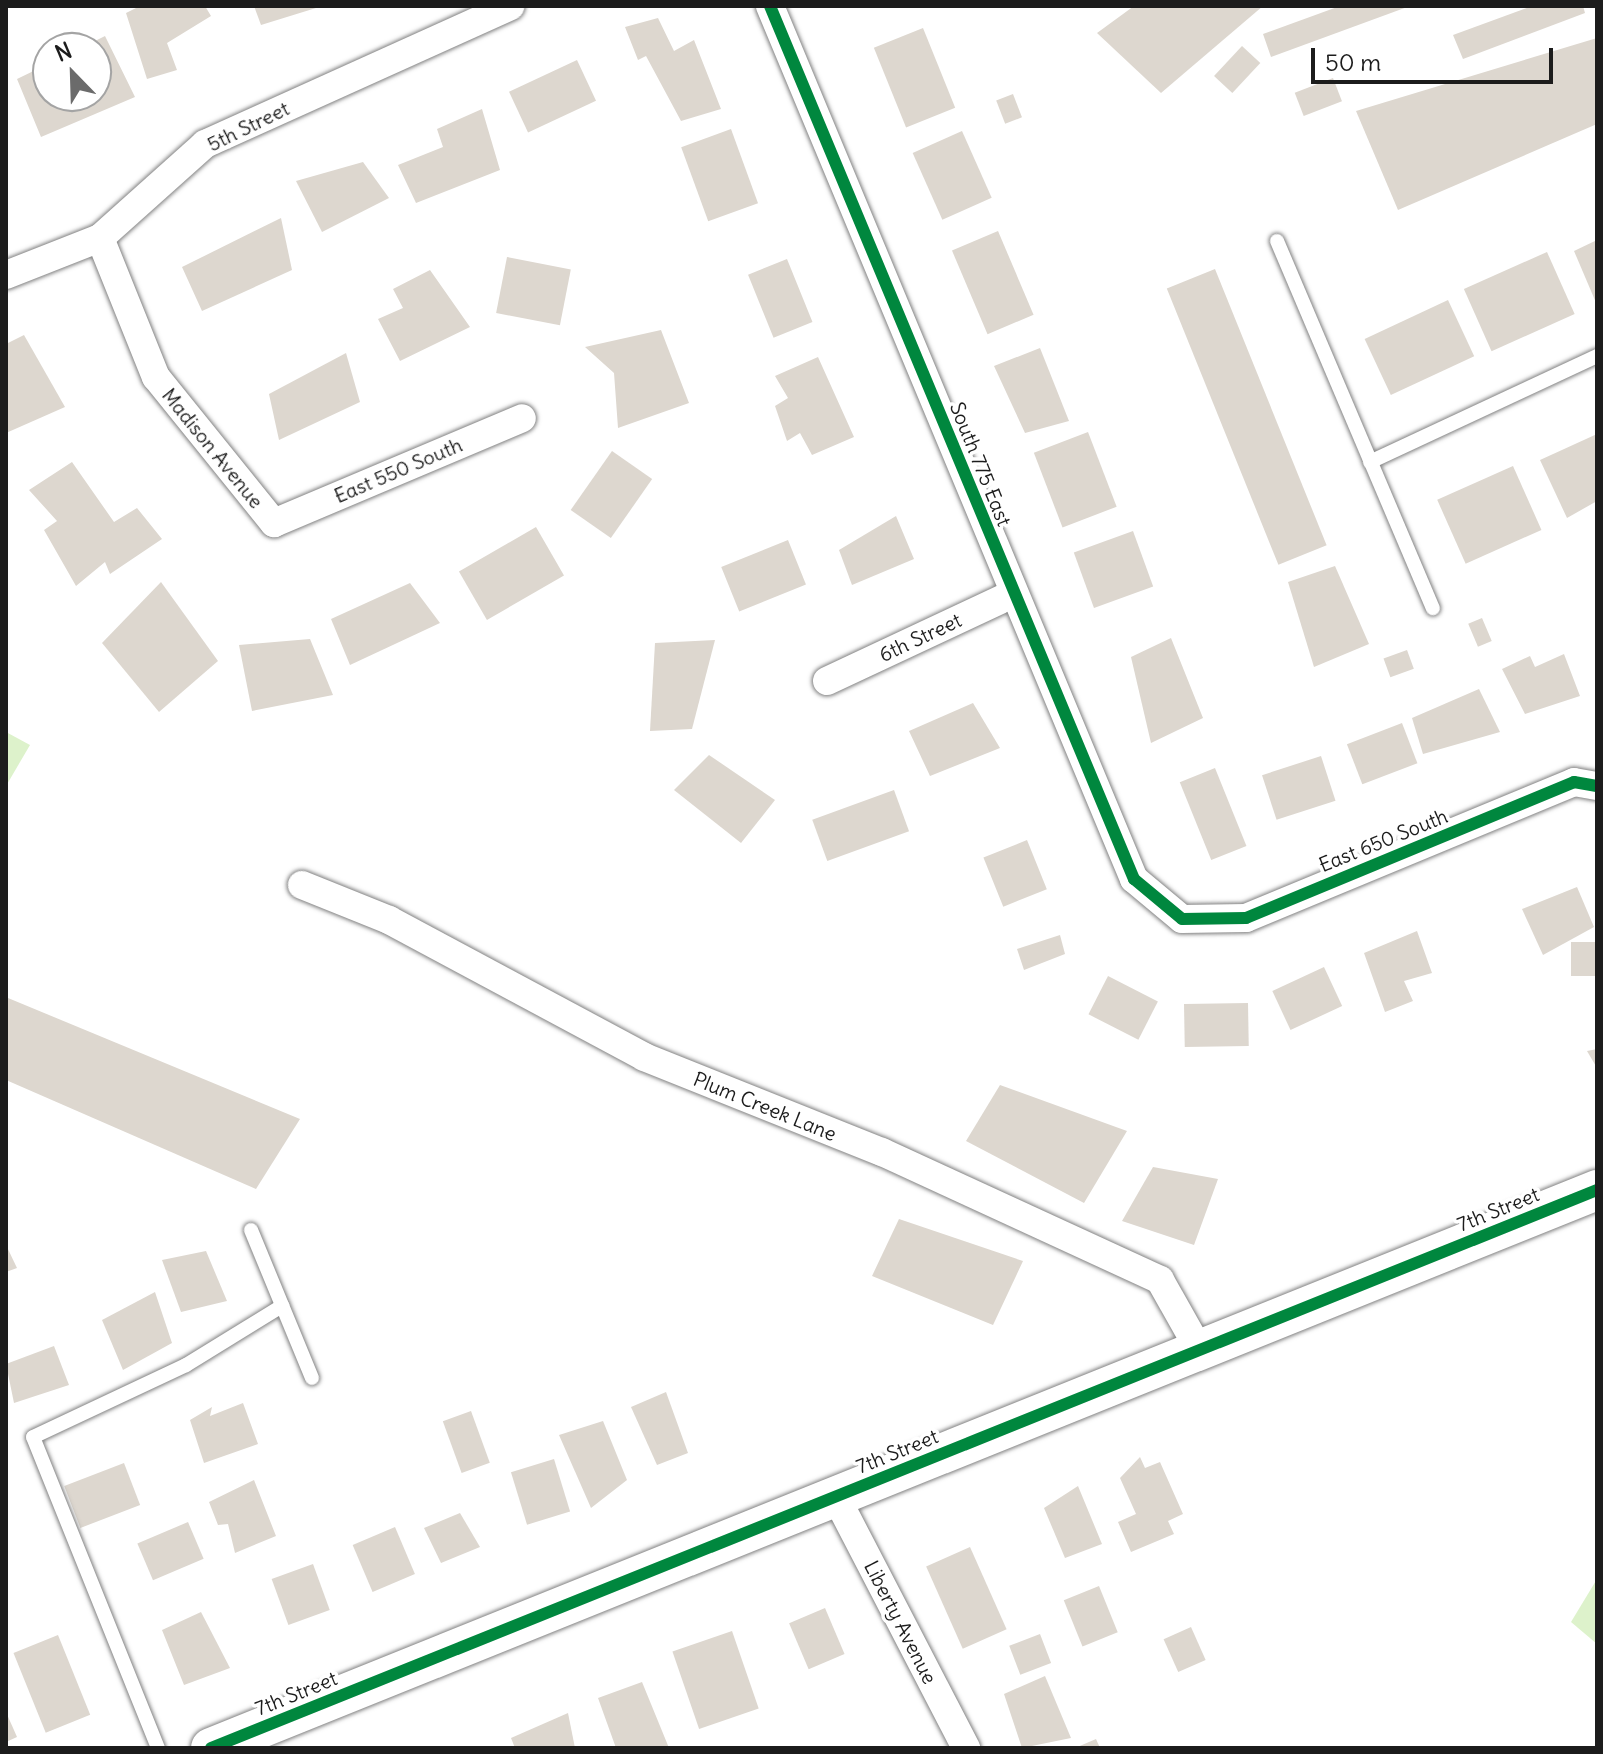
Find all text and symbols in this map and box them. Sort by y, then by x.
north arrow [32,32,112,112]
scale bar [1315,32,1557,82]
text: N [51,36,76,68]
text: 50 m [1325,47,1381,77]
street label: 5th Street [203,96,293,156]
street label: Madison Avenue [157,383,269,513]
street label: South 775 East [945,398,1017,530]
street label: East 550 South [330,432,466,508]
street label: 6th Street [875,608,965,666]
street label: East 650 South [1315,803,1451,877]
street label: Plum Creek Lane [690,1066,840,1146]
street label: 7th Street [1454,1182,1542,1236]
street label: 7th Street [853,1424,941,1478]
street label: Liberty Avenue [860,1556,942,1688]
street label: 7th Street [252,1666,340,1720]

